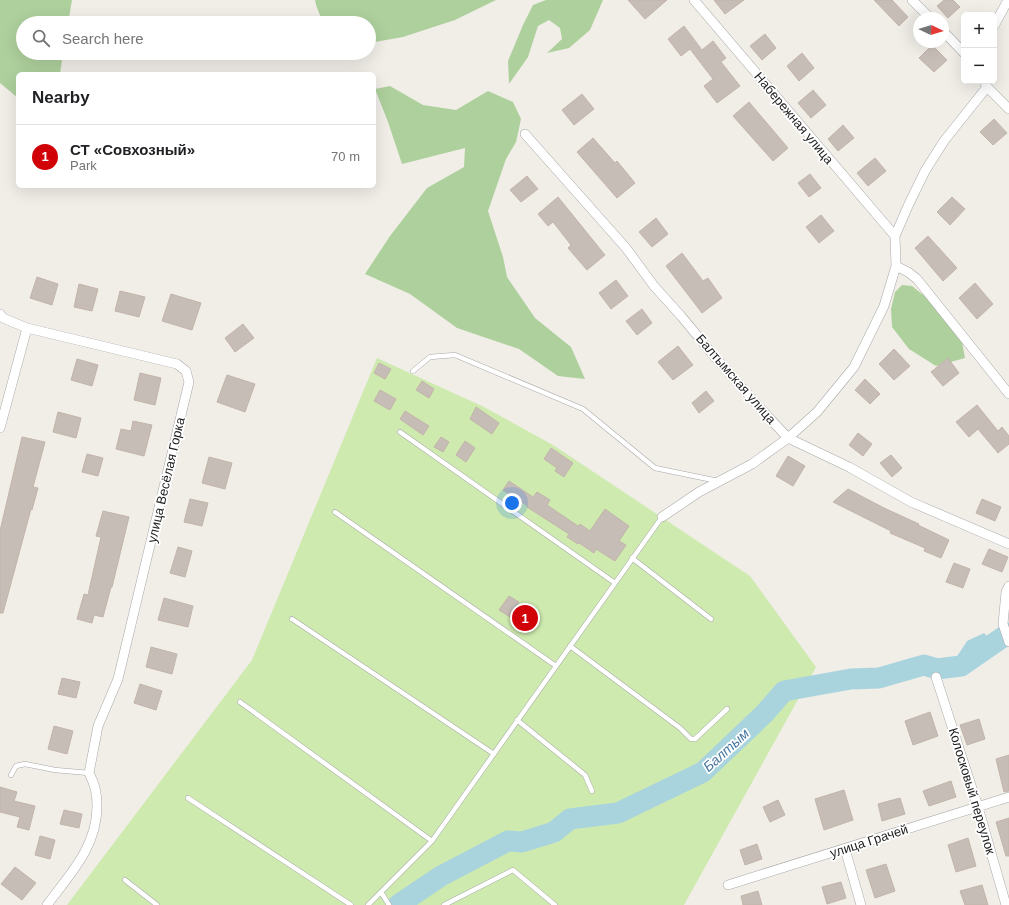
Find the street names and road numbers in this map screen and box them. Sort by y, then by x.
street label: Набережная улица [751,69,837,167]
street label: Балтымская улица [693,331,779,427]
street label: улица Весёлая Горка [144,415,188,544]
street label: Колосковый переулок [946,726,999,856]
street label: улица Грачей [828,821,910,861]

